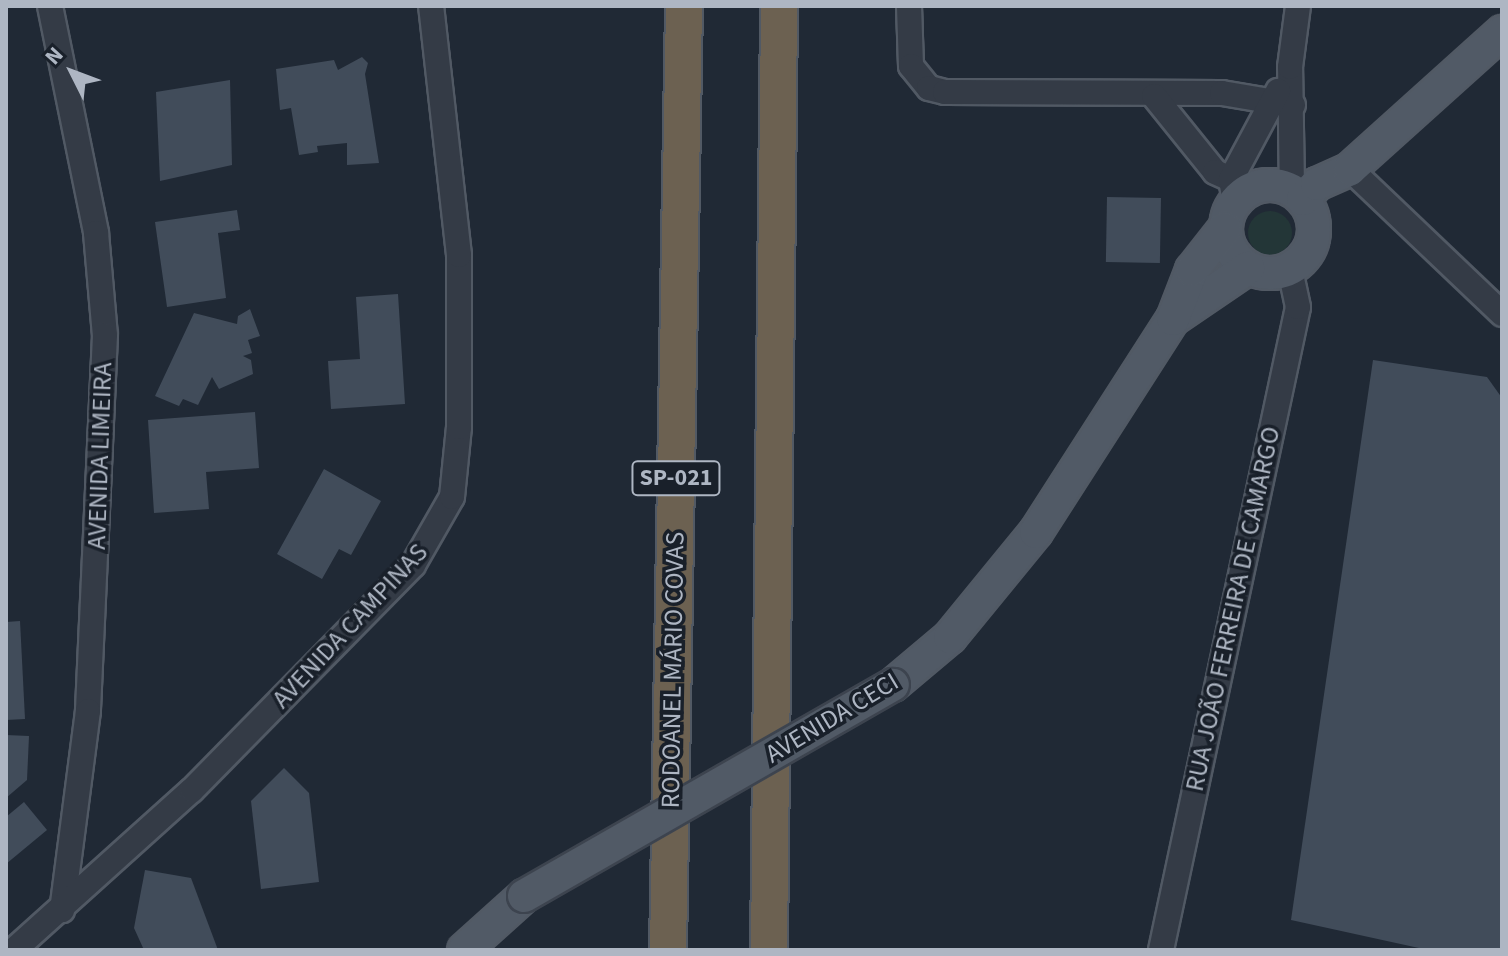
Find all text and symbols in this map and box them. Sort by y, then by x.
north arrow [32,32,112,112]
text: N [37,40,71,72]
street label: AVENIDA LIMEIRA [81,362,119,550]
street label: RUA JOÃO FERREIRA DE CAMARGO [1179,424,1287,794]
road number: SP-021 [630,458,722,498]
street label: RODOANEL MÁRIO COVAS [655,531,691,809]
street label: AVENIDA CAMPINAS [266,537,434,715]
street label: AVENIDA CECI [760,666,904,770]

